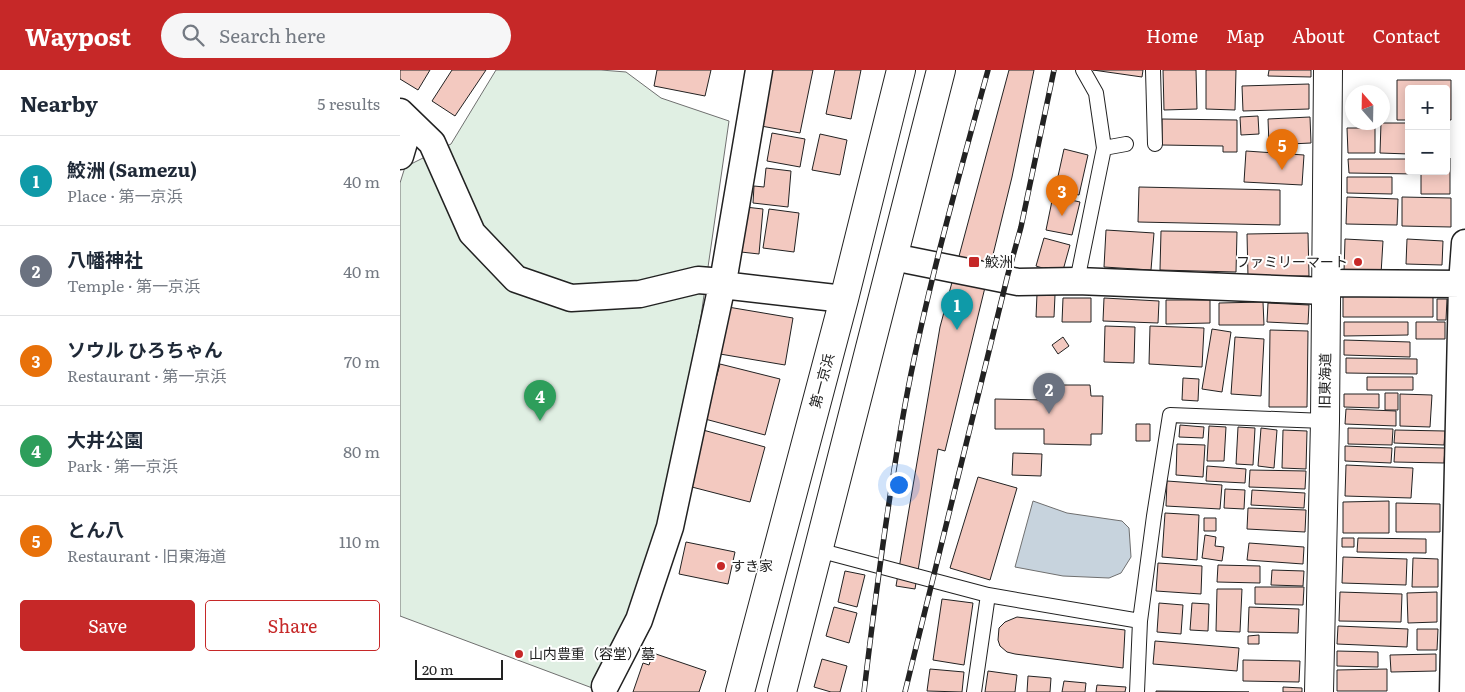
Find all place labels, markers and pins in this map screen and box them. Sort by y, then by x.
pin: 5 [1266,129,1298,170]
pin: 3 [1046,175,1078,216]
place label: 鮫洲 [985,251,1013,271]
place label: ファミリーマート [1236,251,1348,271]
marker: 鮫洲 [967,255,981,269]
marker: ファミリーマート [1352,256,1364,268]
pin: 1 [941,289,973,330]
pin: 2 [1033,373,1065,414]
pin: 4 [524,380,556,421]
place label: すき家 [731,555,773,575]
marker: すき家 [715,560,727,572]
place label: 山内豊重（容堂）墓 [529,643,655,663]
marker: 山内豊重（容堂）墓 [513,648,525,660]

